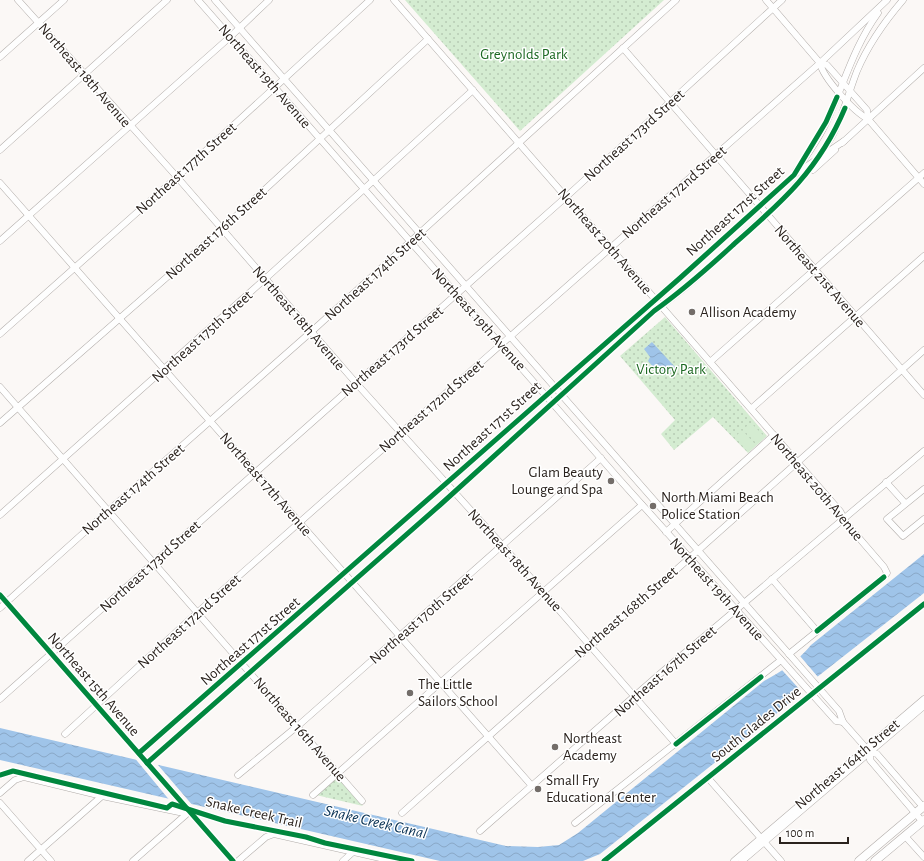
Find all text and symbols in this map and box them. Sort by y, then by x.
street label: Northeast 18th Avenue [36,20,134,130]
street label: Northeast 19th Avenue [216,22,314,131]
park label: Greynolds Park [480,47,568,62]
street label: Northeast 173rd Street [581,86,688,184]
street label: Northeast 177th Street [133,119,240,217]
street label: Northeast 172nd Street [619,143,730,242]
street label: Northeast 171st Street [684,164,787,259]
street label: Northeast 176th Street [163,184,270,282]
street label: Northeast 20th Avenue [555,186,655,297]
street label: Northeast 21st Avenue [771,222,868,330]
street label: Northeast 174th Street [322,225,429,324]
street label: Northeast 18th Avenue [250,263,348,373]
street label: Northeast 19th Avenue [429,265,528,374]
street label: Northeast 175th Street [149,287,256,385]
street label: Northeast 173rd Street [339,303,446,399]
place label: Allison Academy [700,305,797,320]
marker: Allison Academy [687,307,697,317]
street label: Northeast 172nd Street [376,357,487,456]
park label: Victory Park [636,362,706,377]
street label: Northeast 171st Street [441,379,544,474]
street label: Northeast 17th Avenue [217,430,314,539]
street label: Northeast 20th Avenue [768,431,866,544]
street label: Northeast 174th Street [79,441,188,538]
place label: Glam Beauty Lounge and Spa [511,465,604,497]
marker: Glam Beauty Lounge and Spa [606,476,616,486]
place label: North Miami Beach Police Station [661,490,774,522]
marker: North Miami Beach Police Station [648,501,658,511]
street label: Northeast 18th Avenue [465,506,565,615]
street label: Northeast 173rd Street [97,517,204,615]
street label: Northeast 19th Avenue [667,535,766,644]
street label: Northeast 168th Street [572,564,681,661]
street label: Northeast 170th Street [367,570,476,667]
street label: Northeast 172nd Street [135,571,244,671]
street label: Northeast 171st Street [198,594,303,688]
street label: Northeast 167th Street [611,623,719,720]
street label: Northeast 15th Avenue [45,630,142,739]
street label: Northeast 16th Avenue [251,675,349,784]
place label: The Little Sailors School [418,677,498,709]
street label: South Glades Drive [709,684,804,765]
marker: The Little Sailors School [405,688,415,698]
street label: Northeast 164th Street [792,716,902,812]
place label: Northeast Academy [563,731,622,763]
marker: Northeast Academy [550,742,560,752]
place label: Small Fry Educational Center [546,773,656,805]
marker: Small Fry Educational Center [533,784,543,794]
street label: Snake Creek Trail [204,794,304,831]
water label: Snake Creek Canal [323,802,429,842]
scale bar [780,819,848,845]
text: 100 m [786,827,814,839]

